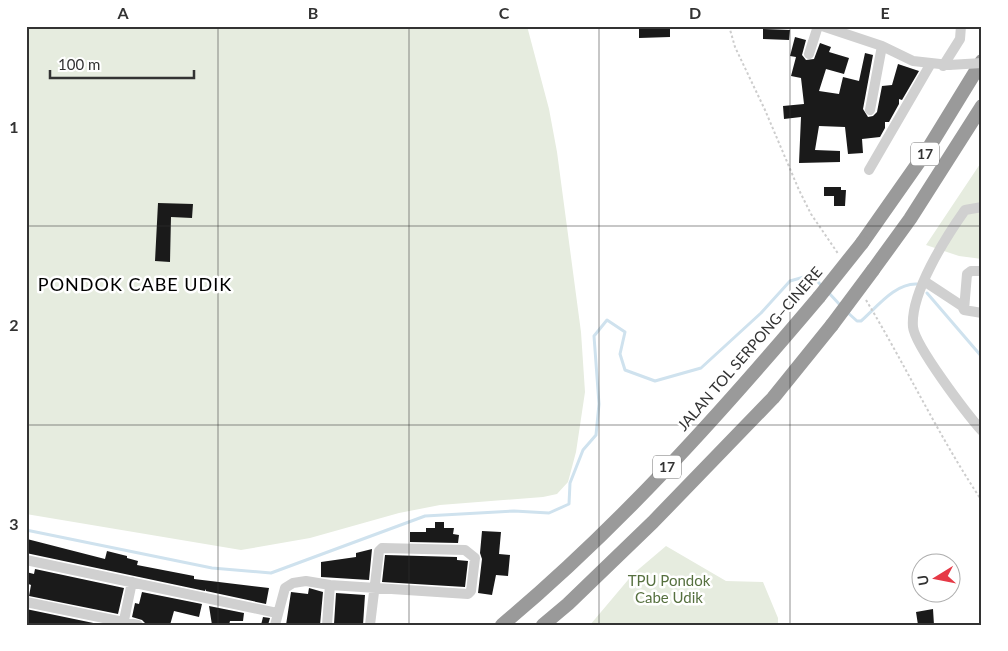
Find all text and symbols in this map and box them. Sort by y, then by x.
text: A [116,3,129,22]
text: B [308,3,318,22]
text: C [499,3,510,22]
text: D [689,3,701,22]
text: E [880,3,890,22]
scale bar [50,48,194,80]
text: 100 m [58,55,100,73]
text: 1 [9,117,19,136]
road number: 17 [911,142,939,166]
street label: JALAN TOL SERPONG–CINERE [673,263,825,434]
district label: PONDOK CABE UDIK [38,273,232,295]
text: 2 [9,315,19,334]
road number: 17 [653,456,681,478]
text: 3 [9,514,19,533]
north arrow [910,554,960,604]
park label: TPU Pondok Cabe Udik [628,571,711,606]
text: U [913,574,932,587]

